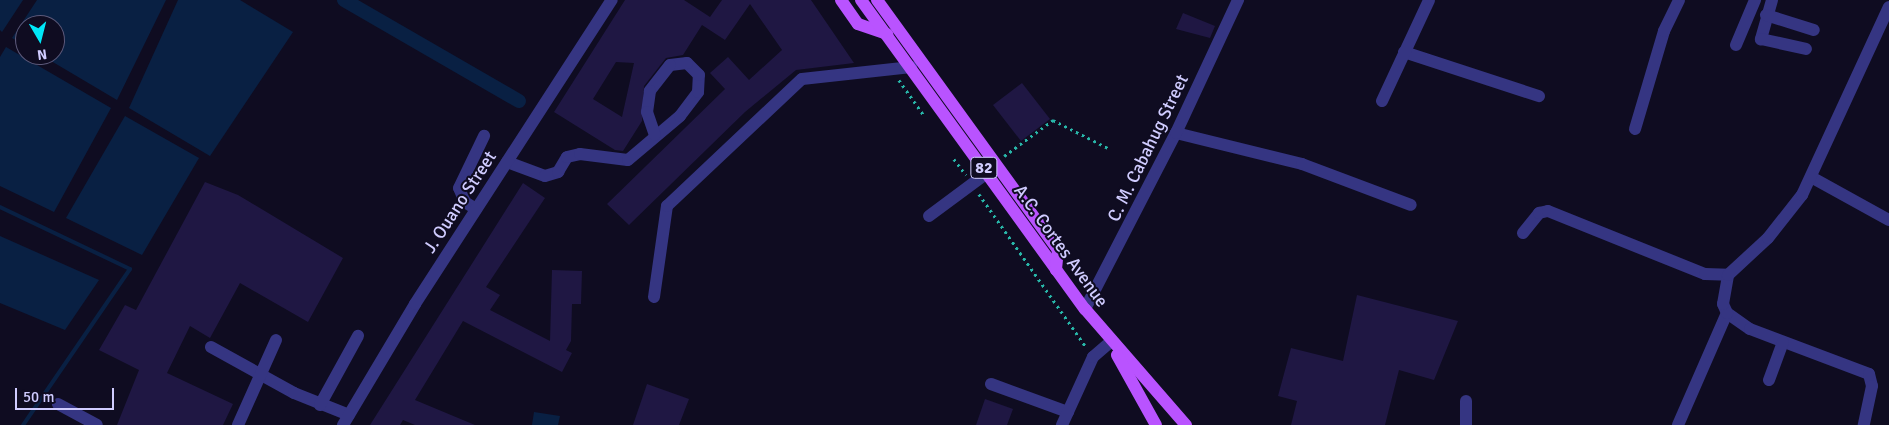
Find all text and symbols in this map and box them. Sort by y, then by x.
north arrow [15,15,65,65]
text: N [36,45,48,63]
street label: C. M. Cabahug Street [1103,71,1193,225]
street label: J. Ouano Street [419,147,501,257]
road number: 82 [970,154,998,182]
street label: A.C. Cortes Avenue [1009,181,1113,311]
scale bar [18,378,116,410]
text: 50 m [23,388,54,406]

